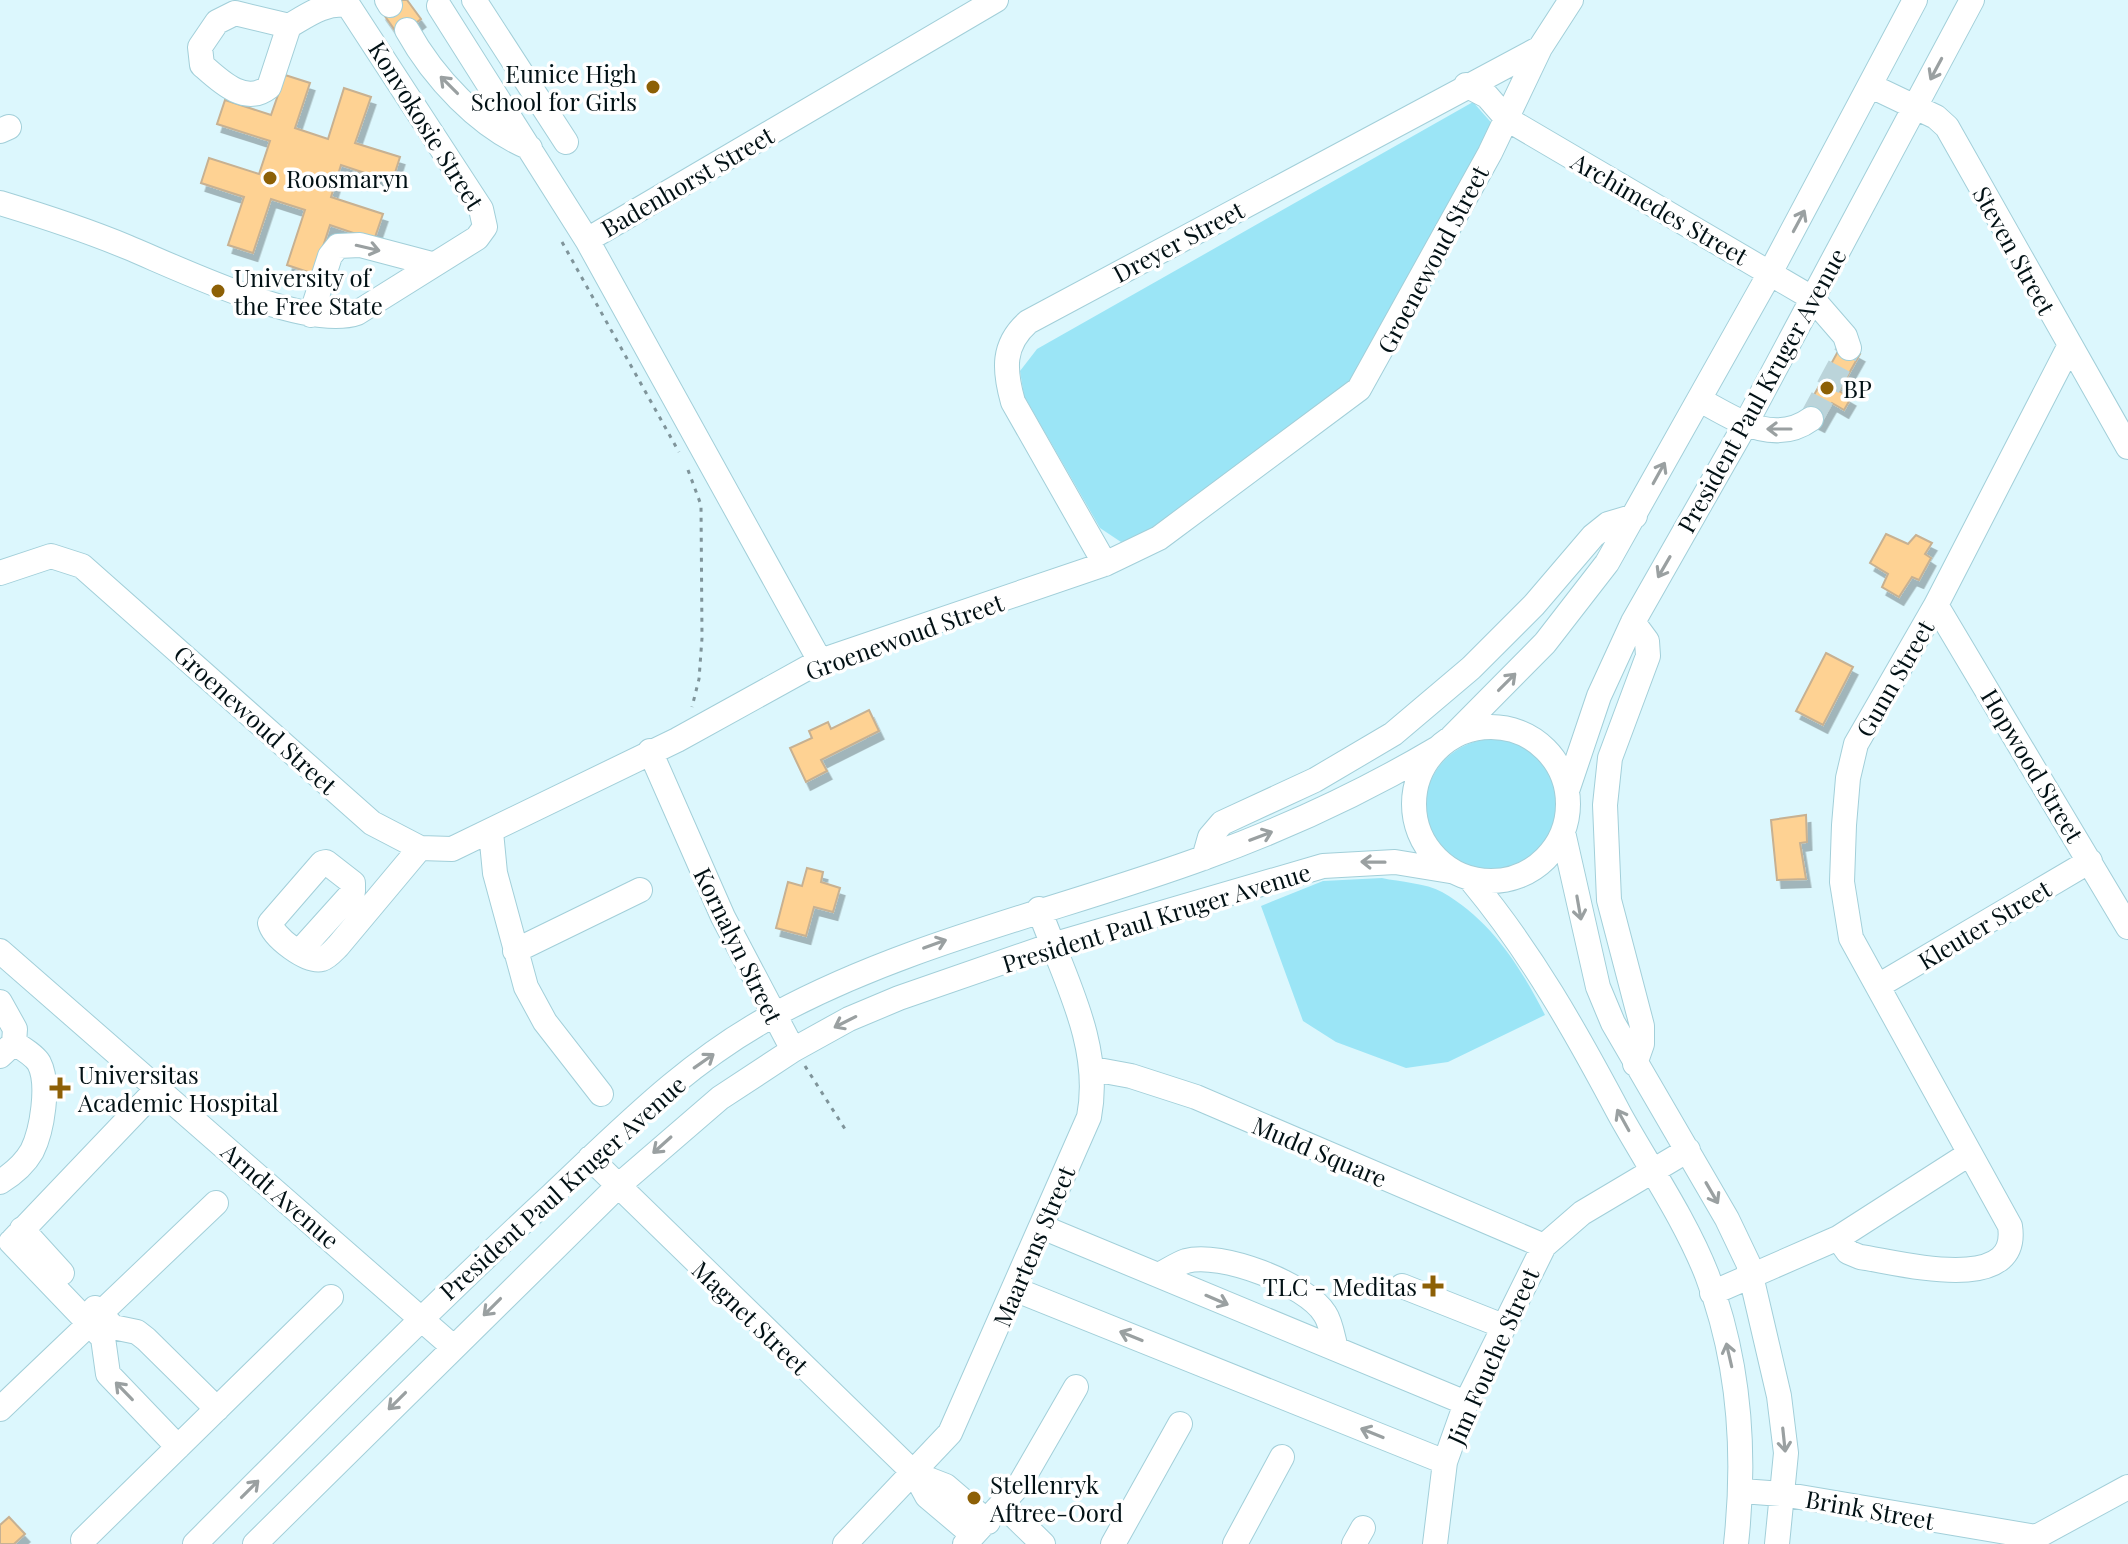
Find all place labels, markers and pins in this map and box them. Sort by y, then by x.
place label: Eunice High School for Girls [471,57,637,117]
marker: Eunice High School for Girls [644,78,662,96]
place label: Roosmaryn [286,162,409,194]
marker: Roosmaryn [261,169,279,187]
place label: University of the Free State [234,261,383,321]
marker: University of the Free State [209,282,227,300]
place label: BP [1843,372,1872,404]
marker: BP [1818,379,1836,397]
place label: Universitas Academic Hospital [77,1058,279,1118]
marker: Universitas Academic Hospital [49,1077,71,1099]
place label: TLC - Meditas [1263,1270,1417,1302]
marker: TLC - Meditas [1424,1277,1442,1295]
place label: Stellenryk Aftree-Oord [989,1468,1123,1528]
marker: Stellenryk Aftree-Oord [965,1489,983,1507]

